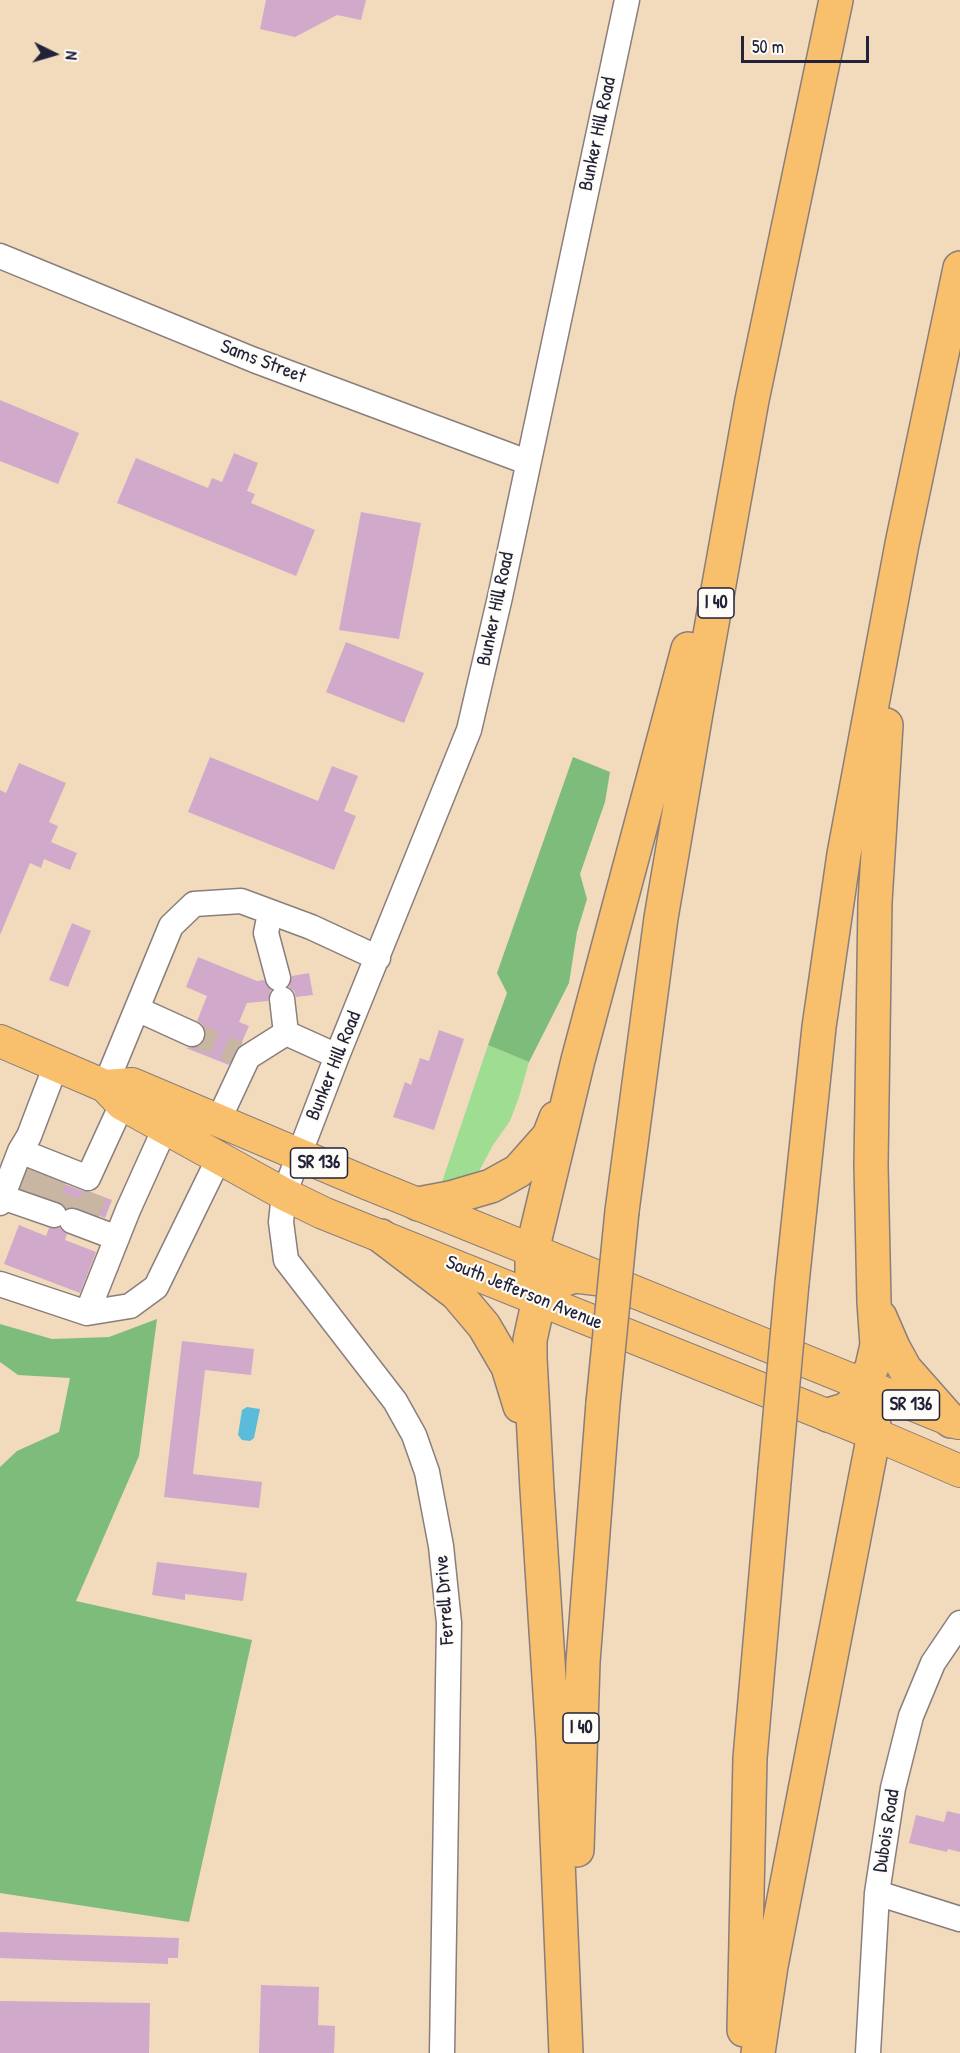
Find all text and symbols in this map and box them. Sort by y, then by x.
north arrow [24,24,84,84]
scale bar [744,24,872,62]
text: 50 m [752,34,784,59]
text: N [61,50,83,61]
street label: Bunker Hill Road [574,75,622,193]
street label: Sams Street [217,335,309,389]
street label: Bunker Hill Road [472,550,520,668]
road number: I 40 [698,588,734,618]
street label: Bunker Hill Road [301,1008,367,1124]
road number: SR 136 [290,1148,348,1178]
street label: South Jefferson Avenue [442,1251,606,1335]
road number: SR 136 [882,1390,940,1420]
street label: Ferrell Drive [430,1554,460,1646]
road number: I 40 [563,1713,599,1743]
street label: Dubois Road [869,1788,905,1874]

